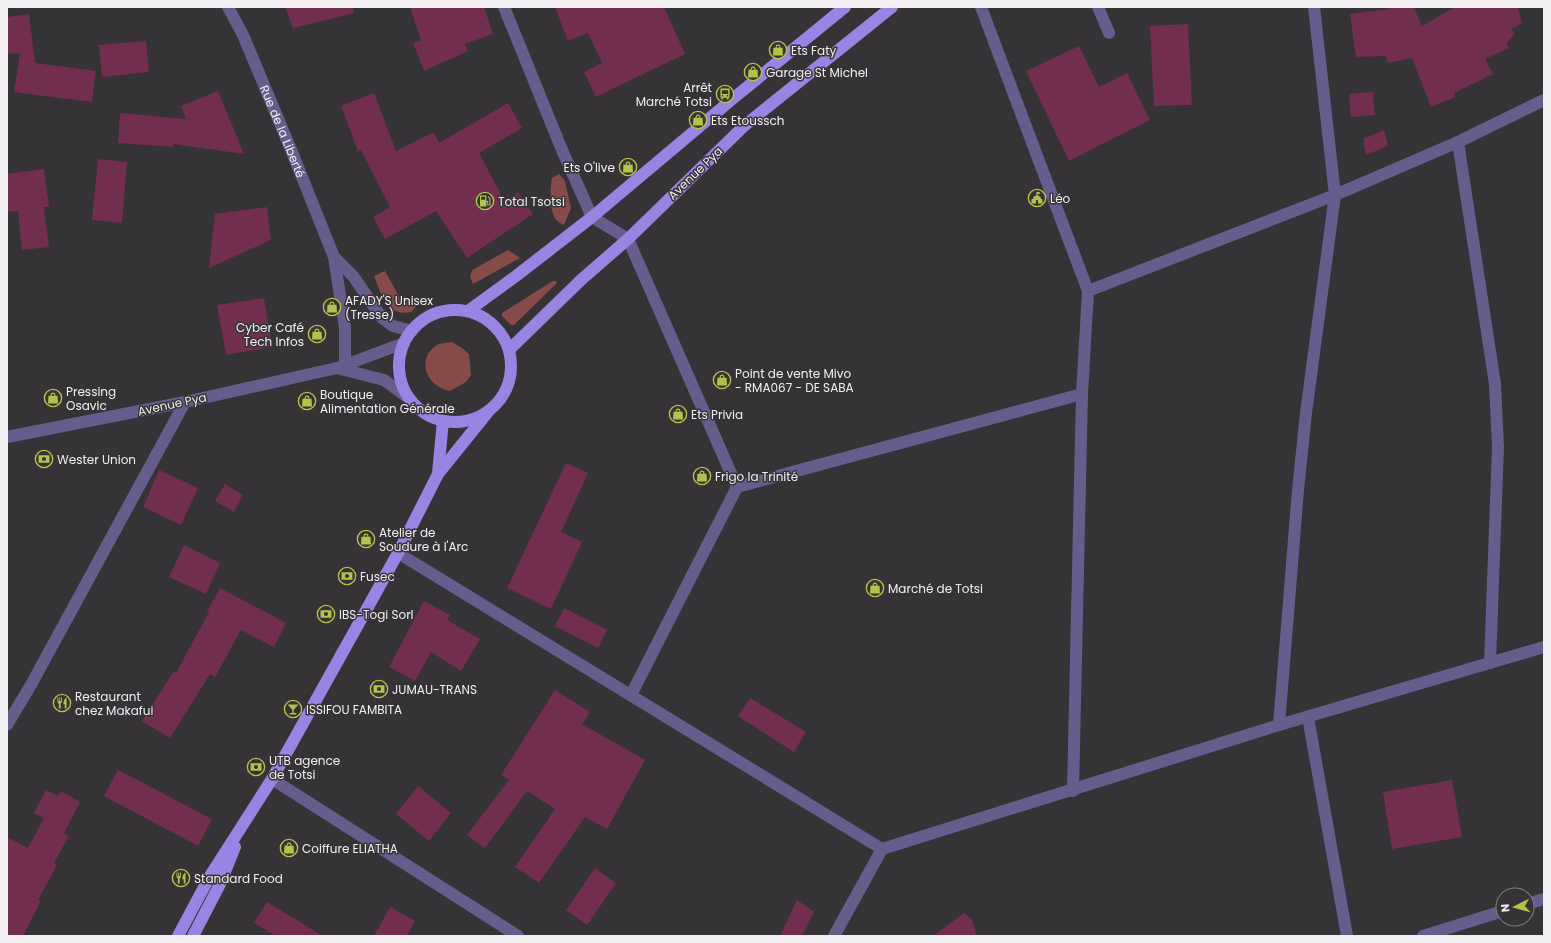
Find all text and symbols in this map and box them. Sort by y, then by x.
shop icon: Ets Faty [768,40,788,60]
place label: Ets Faty [791,42,837,59]
shop icon: Garage St Michel [743,62,763,82]
place label: Garage St Michel [766,64,868,81]
place label: Arrêt Marché Totsi [636,79,712,110]
street label: Rue de la Liberté [256,82,310,180]
bus stop icon: Arrêt Marché Totsi [715,84,735,104]
shop icon: Ets Etoussch [688,110,708,130]
place label: Ets Etoussch [711,112,784,129]
street label: Avenue Pya [664,143,726,203]
shop icon: Ets O'live [618,157,638,177]
place label: Ets O'live [564,159,615,176]
public building icon: Léo [1027,188,1047,208]
place label: Léo [1050,190,1071,207]
fuel station icon: Total Tsotsi [475,191,495,211]
place label: Total Tsotsi [498,193,565,210]
place label: AFADY'S Unisex (Tresse) [345,292,433,323]
shop icon: AFADY'S Unisex (Tresse) [322,297,342,317]
place label: Cyber Café Tech Infos [236,319,304,350]
shop icon: Cyber Café Tech Infos [307,324,327,344]
place label: Point de vente Mivo - RMA067 - DE SABA [735,365,854,396]
shop icon: Point de vente Mivo - RMA067 - DE SABA [712,370,732,390]
place label: Pressing Osavic [66,383,116,414]
place label: Boutique Alimentation Générale [320,386,455,417]
shop icon: Pressing Osavic [43,388,63,408]
street label: Avenue Pya [136,388,208,420]
shop icon: Boutique Alimentation Générale [297,391,317,411]
shop icon: Ets Privia [668,404,688,424]
place label: Ets Privia [691,406,743,423]
bank icon: Wester Union [34,449,54,469]
place label: Wester Union [57,451,136,468]
shop icon: Frigo la Trinité [692,466,712,486]
place label: Frigo la Trinité [715,468,798,485]
place label: Atelier de Soudure à l'Arc [379,524,468,555]
shop icon: Atelier de Soudure à l'Arc [356,529,376,549]
bank icon: Fusec [337,566,357,586]
place label: Fusec [360,568,395,585]
shop icon: Marché de Totsi [865,578,885,598]
place label: Marché de Totsi [888,580,983,597]
bank icon: IBS-Togi Sorl [316,604,336,624]
place label: IBS-Togi Sorl [339,606,414,623]
bank icon: JUMAU-TRANS [369,679,389,699]
place label: JUMAU-TRANS [392,681,477,698]
place label: Restaurant chez Makafui [75,688,153,719]
restaurant icon: Restaurant chez Makafui [52,693,72,713]
bar icon: ISSIFOU FAMBITA [283,699,303,719]
place label: ISSIFOU FAMBITA [306,701,402,718]
place label: UTB agence de Totsi [269,752,340,783]
bank icon: UTB agence de Totsi [246,757,266,777]
shop icon: Coiffure ELIATHA [279,838,299,858]
place label: Coiffure ELIATHA [302,840,398,857]
restaurant icon: Standard Food [171,868,191,888]
place label: Standard Food [194,870,283,887]
north arrow [1495,887,1535,927]
text: N [1497,903,1513,913]

